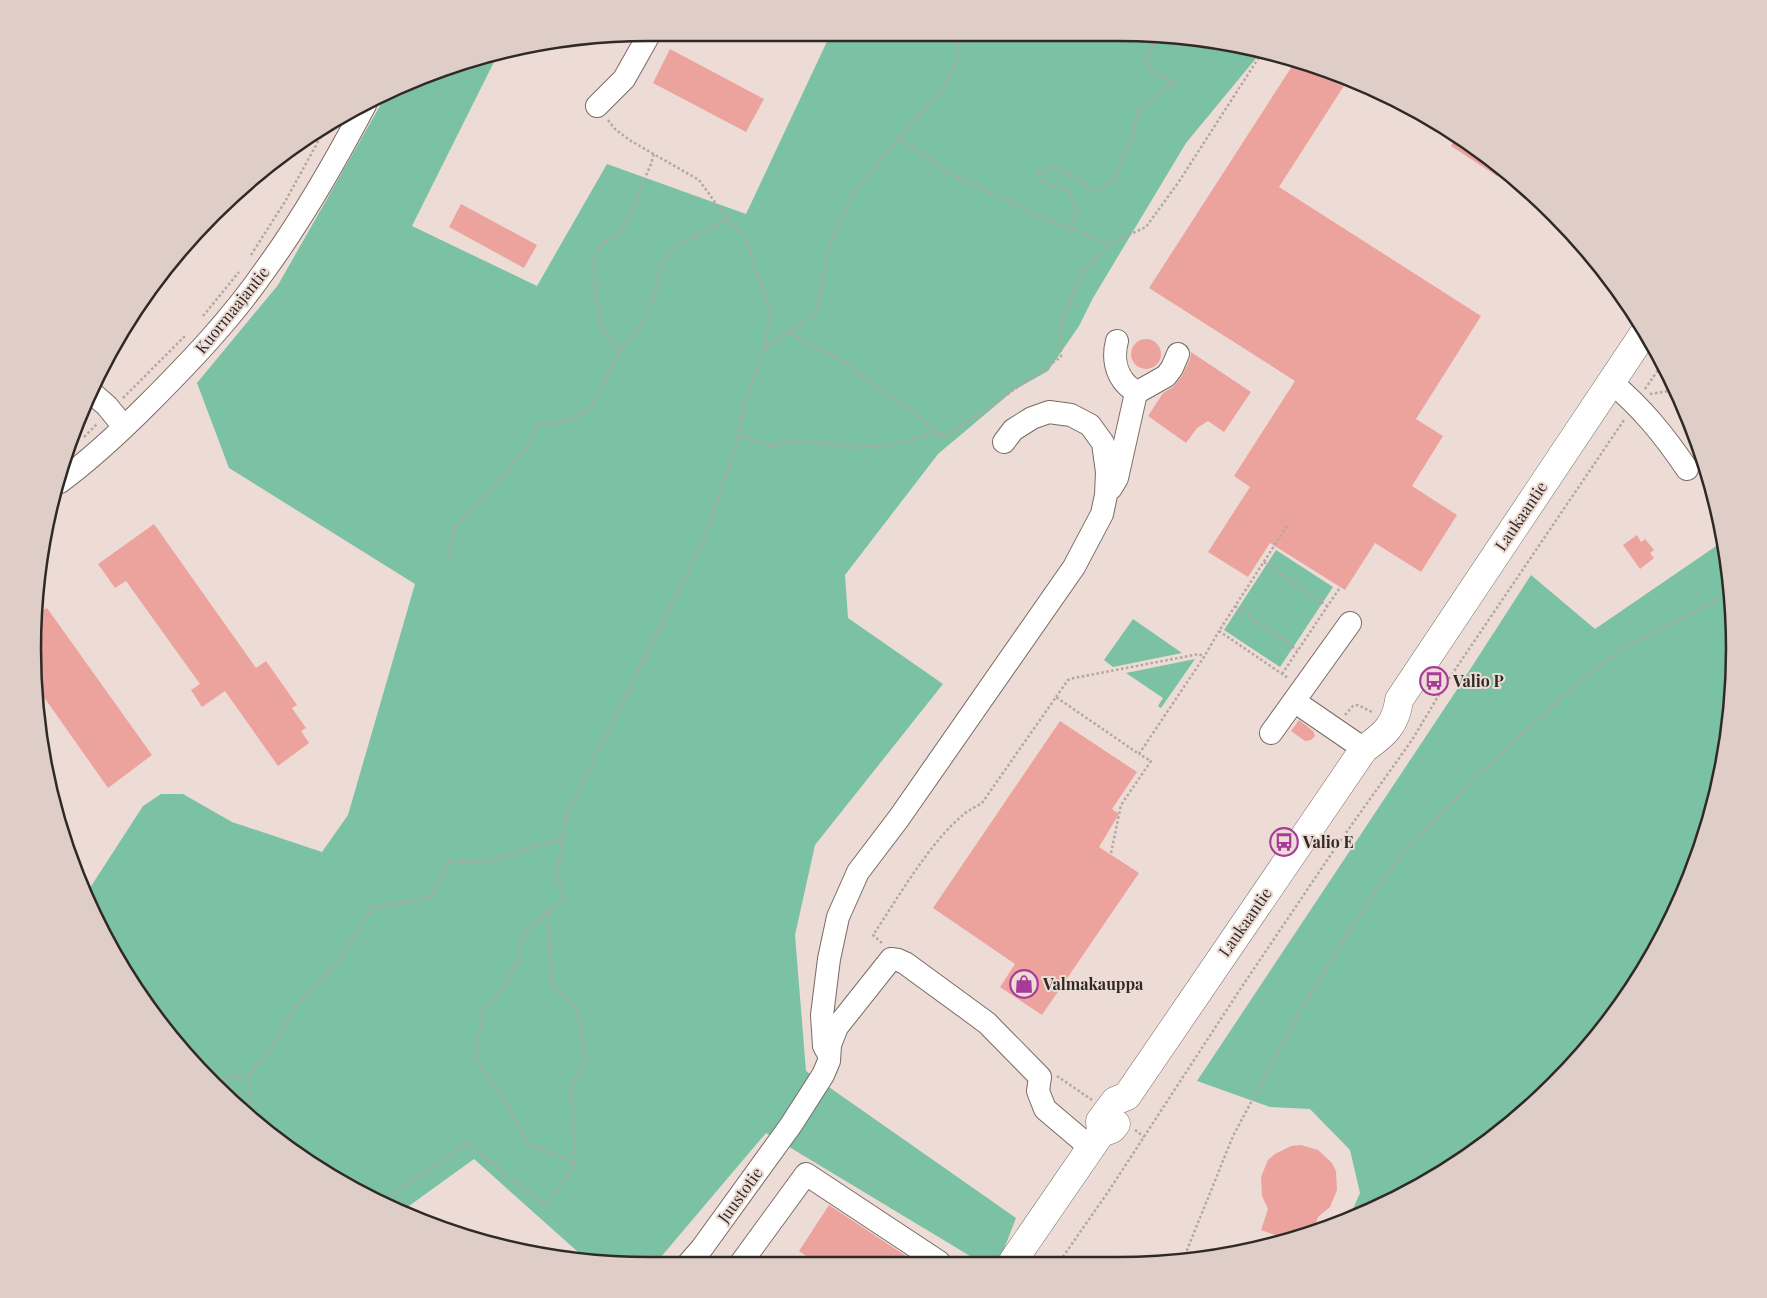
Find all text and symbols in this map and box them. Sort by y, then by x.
street label: Kuormaajantie [190,262,273,358]
street label: Laukaantie [1490,477,1551,554]
bus stop icon: Valio P [1419,666,1449,696]
place label: Valio P [1452,670,1504,691]
bus stop icon: Valio E [1269,827,1299,857]
place label: Valio E [1302,831,1354,852]
street label: Laukaantie [1213,883,1276,960]
shop icon: Valmakauppa [1009,969,1039,999]
place label: Valmakauppa [1042,973,1144,994]
street label: Juustotie [712,1163,767,1227]

